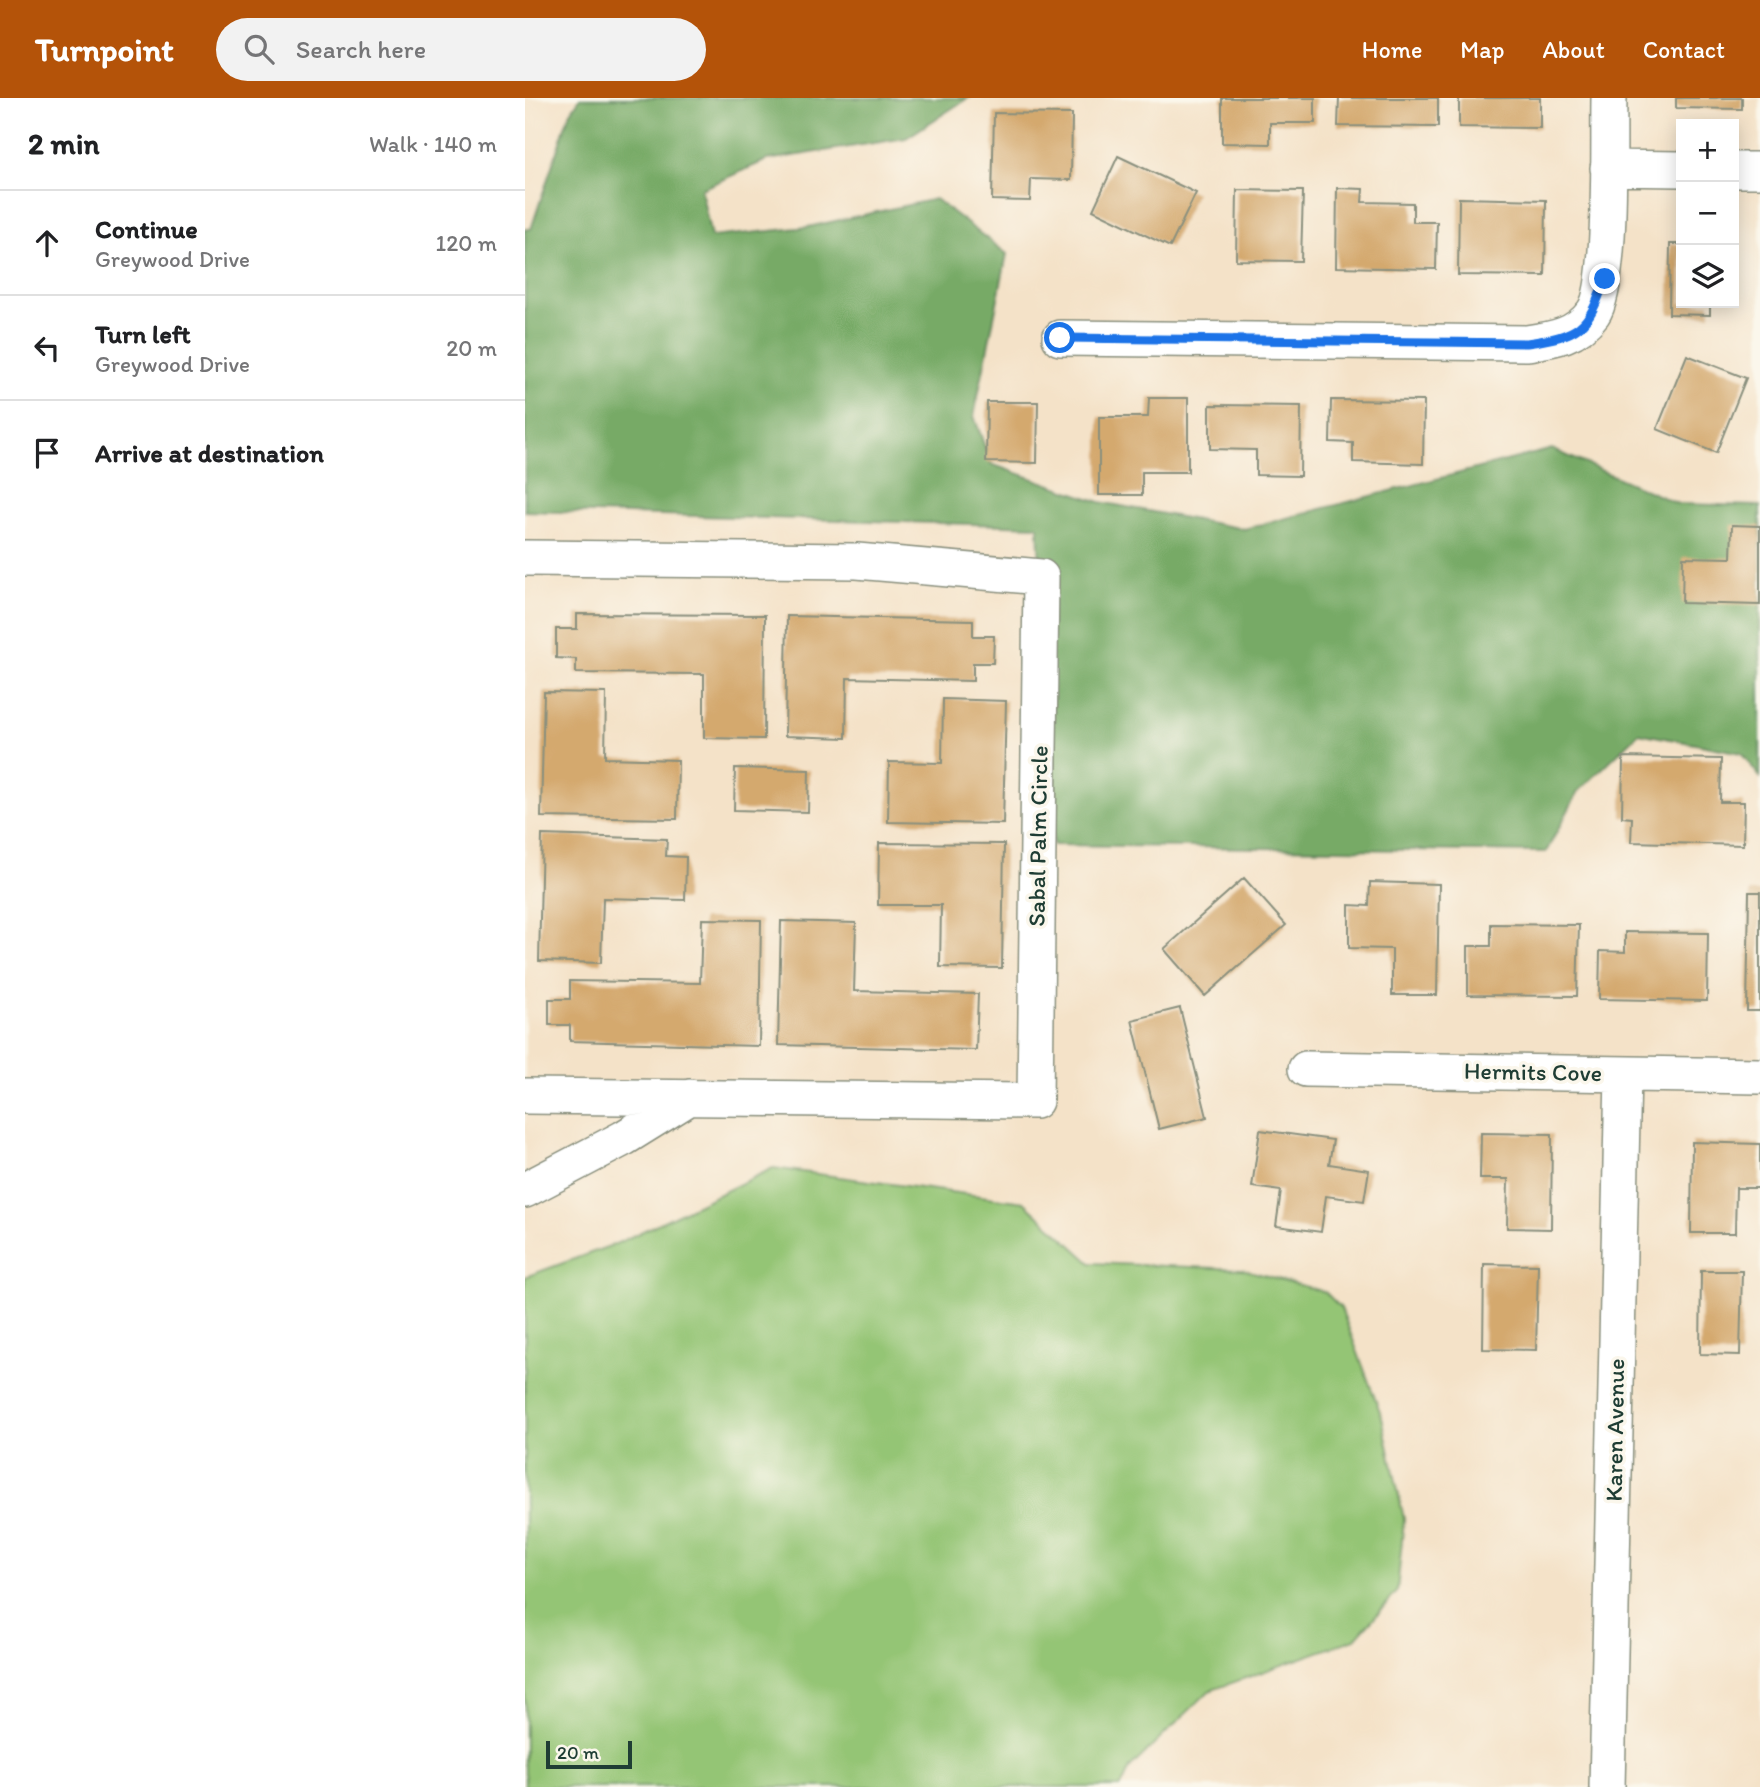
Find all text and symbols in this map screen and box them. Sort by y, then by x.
search box [216,18,706,81]
text: Turnpoint [35,30,174,69]
icon: search [240,30,278,68]
text: Search here [296,33,426,65]
text: Home [1362,35,1422,64]
text: Map [1460,35,1504,64]
text: About [1542,35,1605,64]
text: Contact [1643,35,1725,64]
map controls [1676,119,1739,308]
button: + [1676,119,1739,182]
text: 2 min [28,125,99,162]
text: Walk · 140 m [369,130,497,158]
button: − [1676,182,1739,245]
text: Continue [95,213,198,245]
icon: ahead [28,224,66,262]
text: 120 m [436,229,497,257]
text: Greywood Drive [95,245,250,273]
button: layers [1676,245,1739,308]
route end [1589,263,1620,294]
text: Turn left [95,318,191,350]
route start [1044,322,1075,353]
icon: left [28,329,66,367]
text: 20 m [446,334,497,362]
text: Greywood Drive [95,350,250,378]
icon: arrive [28,434,66,472]
text: Arrive at destination [95,437,324,469]
street label: Sabal Palm Circle [1021,745,1054,927]
street label: Hermits Cove [1464,1056,1602,1087]
street label: Karen Avenue [1599,1358,1630,1502]
scale bar [546,1738,632,1770]
text: 20 m [557,1741,599,1764]

